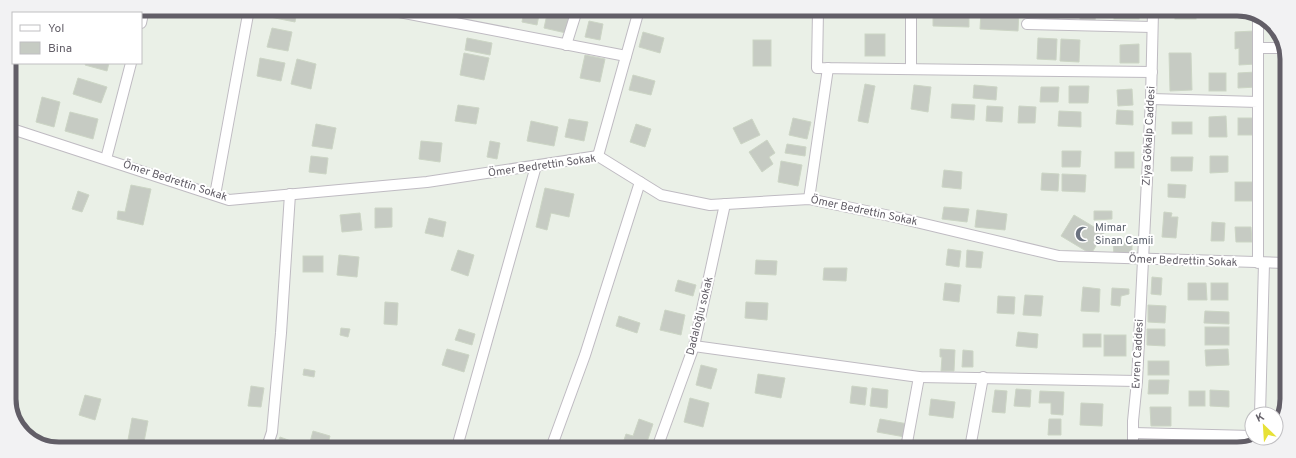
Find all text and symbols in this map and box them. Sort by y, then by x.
legend [12,12,142,64]
text: Yol [48,21,64,37]
text: Bina [48,41,72,57]
street label: Ziya Gökalp Caddesi [1139,86,1159,186]
street label: Ömer Bedrettin Sokak [487,150,597,181]
street label: Ömer Bedrettin Sokak [121,157,229,205]
street label: Ömer Bedrettin Sokak [809,192,919,229]
place label: Mimar Sinan Camii [1095,221,1153,248]
mosque icon: Mimar Sinan Camii [1074,225,1092,243]
street label: Ömer Bedrettin Sokak [1128,251,1238,270]
street label: Dadaloğlu sokak [683,275,717,357]
street label: Evren Caddesi [1129,319,1147,389]
north arrow [1244,406,1284,446]
text: K [1254,410,1267,426]

